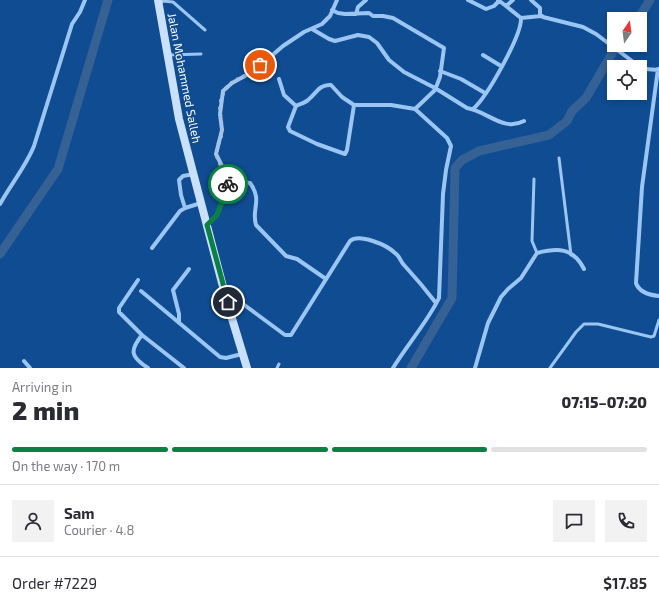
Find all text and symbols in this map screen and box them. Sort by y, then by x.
street label: Jalan Mohammed Salleh [166,12,204,144]
north arrow [607,12,647,52]
map controls [607,12,647,100]
pin [243,48,277,82]
icon: bag [249,54,271,76]
button: locate [607,60,647,100]
courier [208,164,248,204]
icon: bike [217,173,239,195]
pin [211,285,245,319]
icon: home [217,291,239,313]
text: Arriving in [12,379,72,395]
text: 07:15–07:20 [562,393,647,411]
text: 2 min [12,394,79,425]
text: On the way · 170 m [12,458,120,474]
button: person [12,500,54,542]
button: chat [553,500,595,542]
button: phone [605,500,647,542]
text: Sam [64,504,95,522]
text: Courier · 4.8 [64,522,134,538]
text: Order #7229 [12,574,97,592]
text: $17.85 [603,574,647,592]

